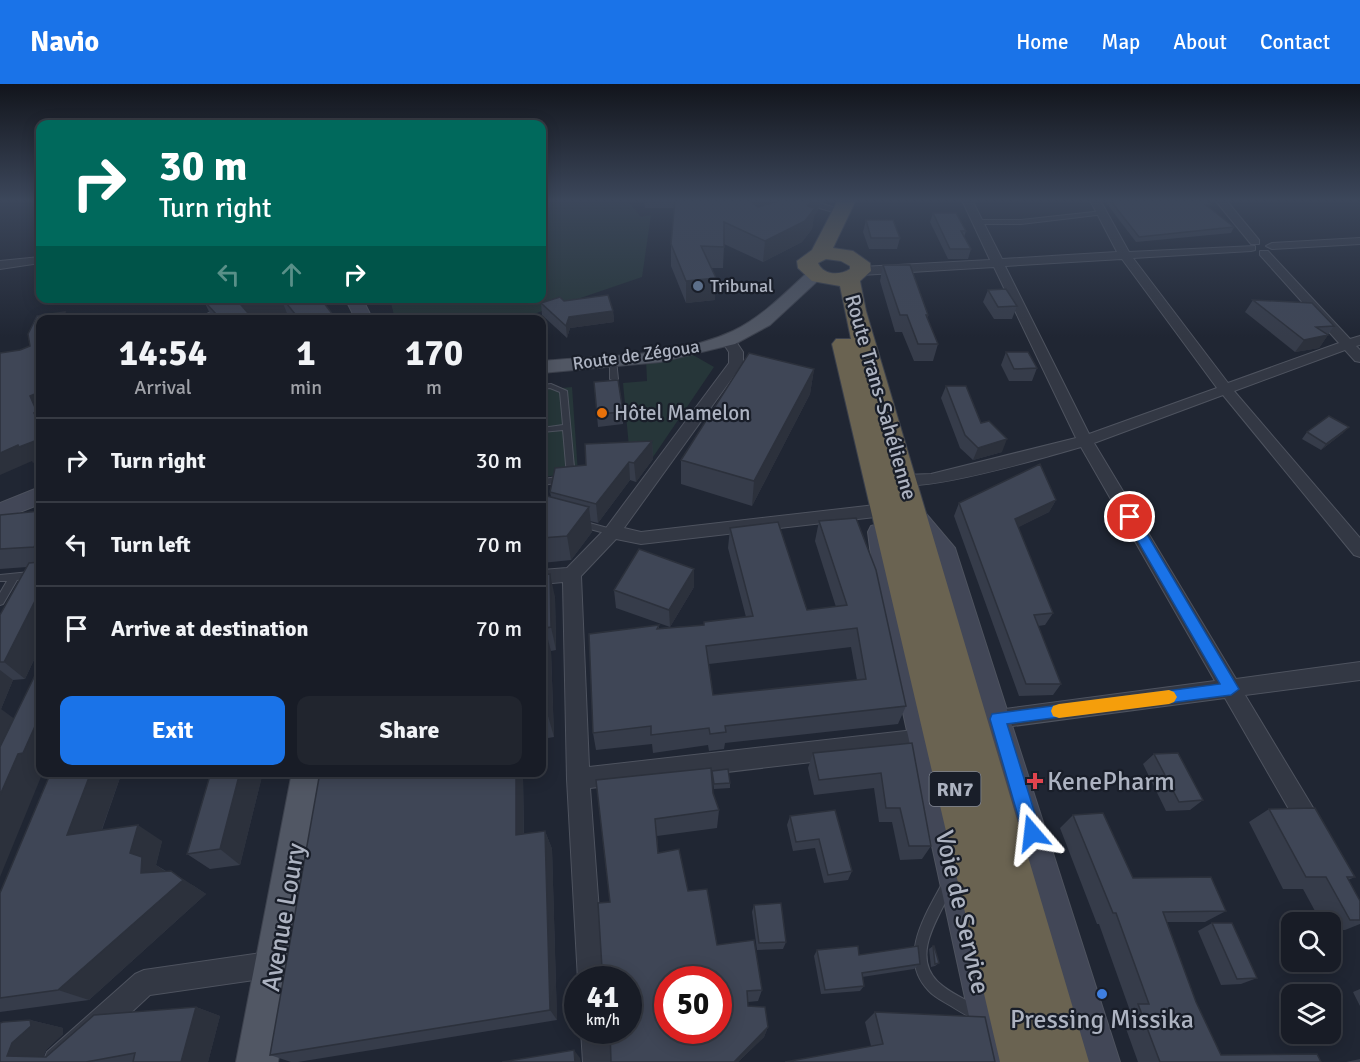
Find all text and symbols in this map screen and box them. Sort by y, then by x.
text: Navio [30,25,99,59]
text: Home [1016,29,1069,55]
text: Map [1102,29,1140,55]
text: About [1173,29,1227,55]
text: Contact [1260,29,1330,55]
text: 30 m [159,141,248,192]
icon: right [60,144,138,222]
text: Turn right [159,192,272,225]
icon: left [212,258,245,291]
icon: ahead [275,258,308,291]
icon: right [338,258,371,291]
place label: Tribunal [710,275,773,297]
marker: Tribunal [691,279,705,293]
street label: Route Trans-Sahélienne [839,291,923,503]
text: 14:54 [119,331,207,376]
text: 1 [296,331,316,376]
text: 170 [405,331,463,376]
street label: Route de Zégoua [571,335,701,375]
text: Arrival [134,375,192,400]
text: min [290,375,322,400]
text: m [426,375,442,400]
place label: Hôtel Mamelon [614,400,751,426]
marker: Hôtel Mamelon [595,406,609,420]
icon: right [60,444,93,477]
text: Turn right [111,447,206,474]
text: 30 m [476,447,522,474]
pin [1104,491,1155,542]
icon: arrive [1113,500,1146,533]
icon: left [60,528,93,561]
text: Turn left [111,531,191,558]
text: 70 m [476,531,522,558]
icon: arrive [60,612,93,645]
text: Arrive at destination [111,615,308,642]
text: 70 m [476,615,522,642]
button: Exit [60,696,285,765]
button: Share [297,696,522,765]
place label: KenePharm [1047,766,1175,798]
road number: RN7 [930,772,980,806]
marker: KenePharm [1028,774,1042,788]
position arrow [1000,801,1064,865]
street label: Voie de Service [928,827,996,997]
street label: Avenue Loury [255,840,313,994]
map controls [1281,912,1341,1044]
button: search [1281,912,1341,972]
speed limit sign: 50 [654,966,732,1044]
text: 41 [587,979,619,1016]
button: layers [1281,984,1341,1044]
marker: Pressing Missika [1095,987,1109,1001]
place label: Pressing Missika [1010,1004,1194,1036]
text: km/h [586,1011,620,1029]

